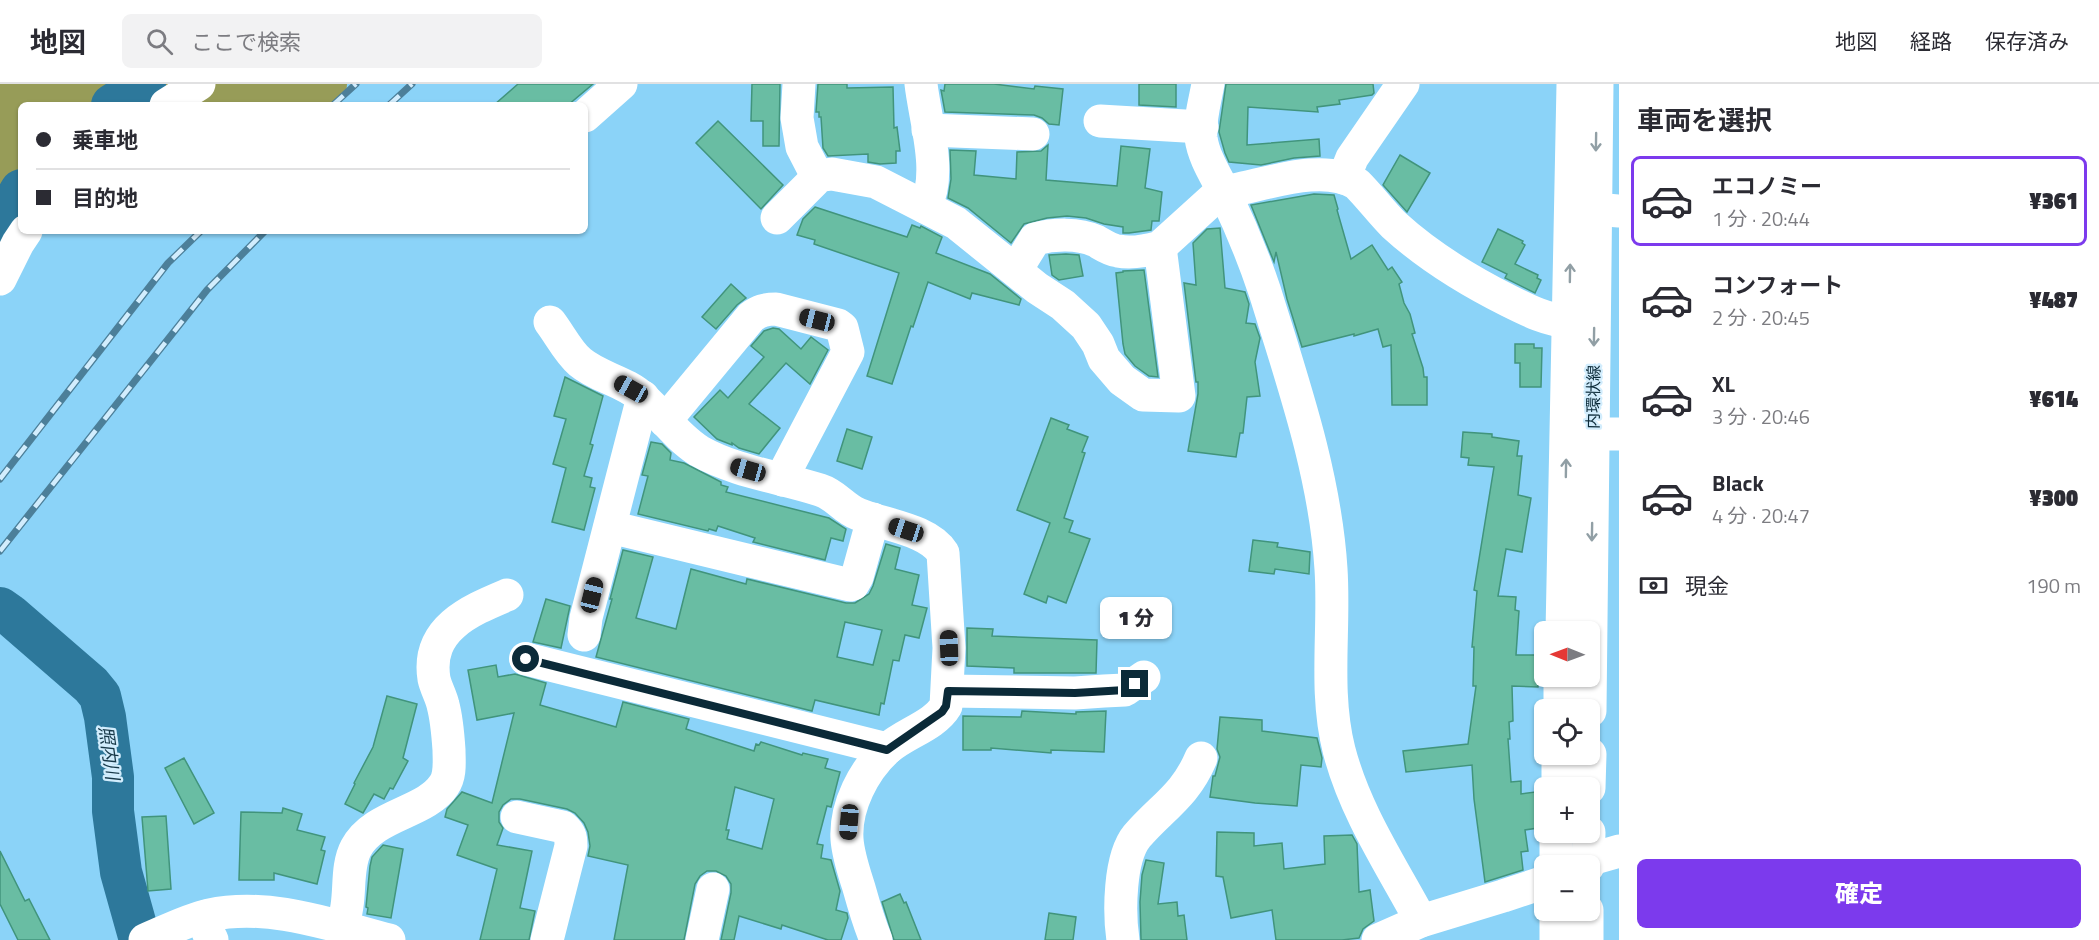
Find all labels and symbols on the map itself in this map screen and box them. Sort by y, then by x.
one-way arrow [1590,132,1602,152]
one-way arrow [1565,264,1576,284]
car [797,307,837,333]
one-way arrow [1588,327,1600,347]
street label: 内環状線 [1580,365,1606,429]
car [611,372,651,406]
car [728,456,768,484]
one-way arrow [1560,459,1572,479]
car [886,516,926,544]
one-way arrow [1586,522,1598,542]
car [579,575,605,615]
callout: 1 分 [1099,597,1171,639]
north arrow [1534,621,1600,687]
car [939,630,959,666]
route start [512,645,539,672]
route end [1121,670,1148,697]
water label: 照内川 [92,724,127,784]
car [838,803,860,841]

